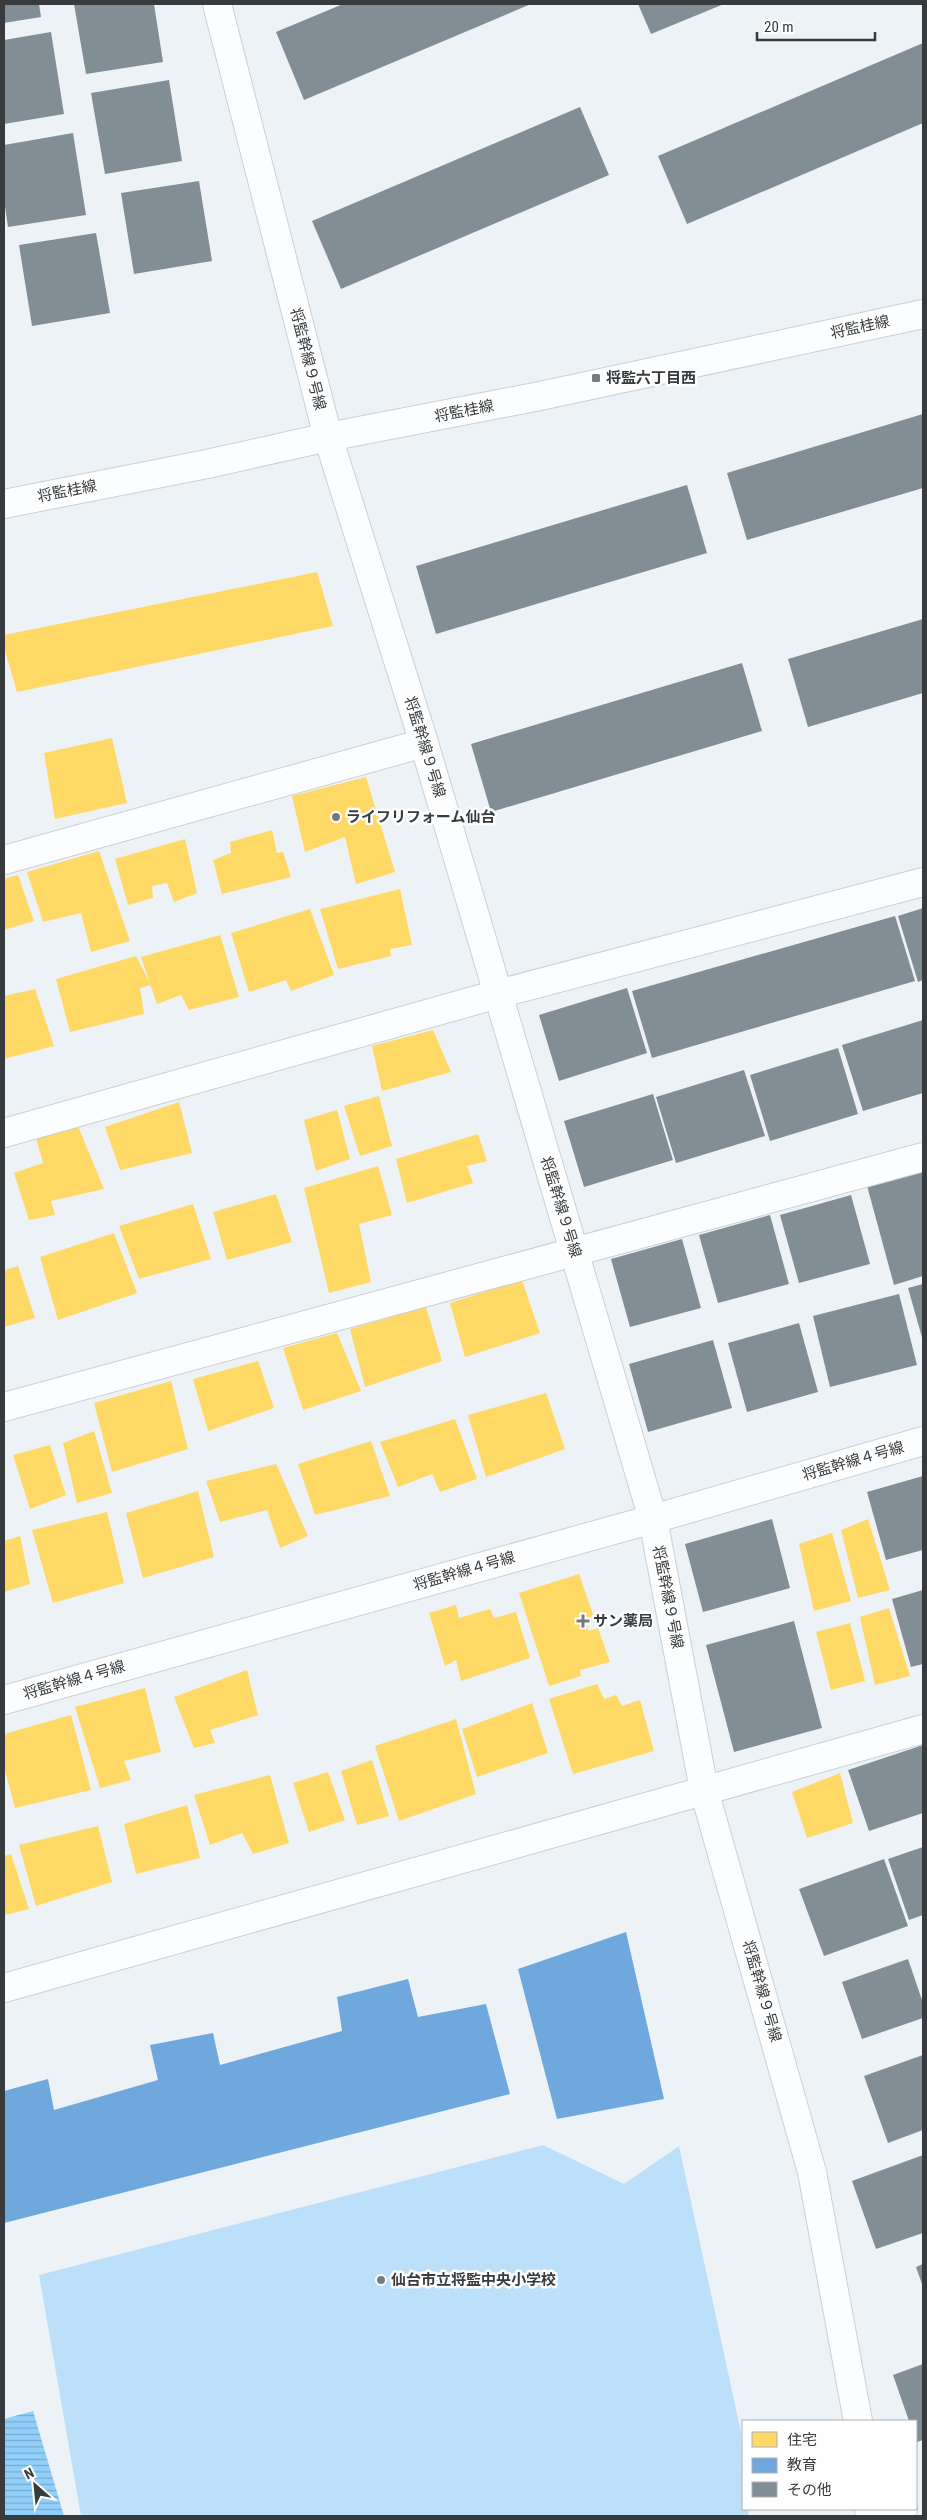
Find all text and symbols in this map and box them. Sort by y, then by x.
scale bar [757,10,874,42]
text: 20 m [764,18,794,36]
street label: 将監幹線９号線 [287,306,329,412]
street label: 将監桂線 [829,312,891,342]
place label: 将監六丁目西 [606,369,696,387]
marker: 将監六丁目西 [590,372,602,384]
street label: 将監桂線 [433,396,495,426]
street label: 将監桂線 [36,476,98,506]
street label: 将監幹線９号線 [401,694,449,800]
place label: ライフリフォーム仙台 [346,808,496,826]
marker: ライフリフォーム仙台 [330,811,342,823]
street label: 将監幹線９号線 [537,1154,585,1260]
street label: 将監幹線４号線 [800,1438,906,1484]
street label: 将監幹線９号線 [649,1544,687,1650]
street label: 将監幹線４号線 [411,1548,517,1594]
place label: サン薬局 [593,1612,653,1630]
marker: サン薬局 [577,1615,589,1627]
street label: 将監幹線４号線 [21,1657,127,1703]
street label: 将監幹線９号線 [739,1938,785,2044]
place label: 仙台市立将監中央小学校 [391,2271,556,2289]
marker: 仙台市立将監中央小学校 [375,2274,387,2286]
legend [742,2420,917,2510]
text: 住宅 [787,2431,817,2449]
text: 教育 [787,2456,817,2474]
north arrow [10,2460,60,2510]
text: N [22,2464,37,2482]
text: その他 [787,2481,832,2499]

